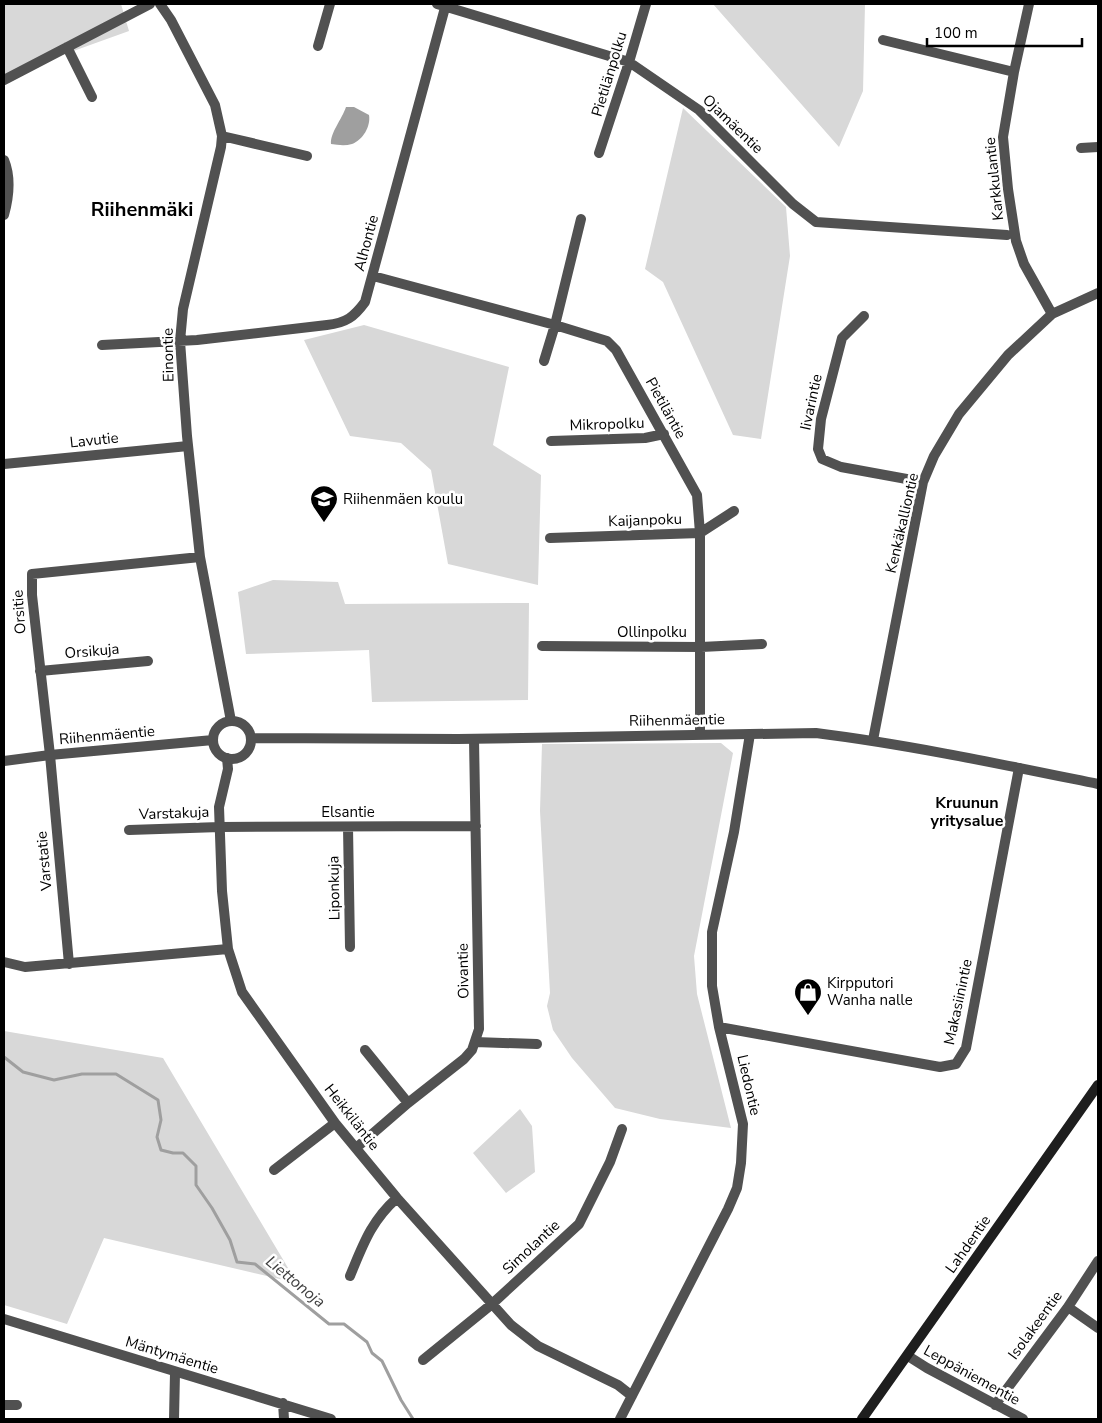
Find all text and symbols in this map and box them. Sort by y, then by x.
scale bar [927,15,1082,47]
text: 100 m [934,23,978,43]
street label: Pietilänpolku [587,29,631,119]
street label: Ojamäentie [698,90,768,158]
street label: Karkkulantie [980,136,1008,222]
district label: Riihenmäki [91,196,193,223]
street label: Alhontie [349,213,383,273]
street label: Einontie [158,328,178,382]
street label: Iivarintie [795,372,827,432]
street label: Pietiläntie [641,374,691,442]
street label: Mikropolku [569,413,645,435]
street label: Lavutie [69,427,119,452]
street label: Kenkäkalliontie [881,471,923,575]
school or university icon: Riihenmäen koulu [309,484,339,523]
place label: Riihenmäen koulu [343,489,463,509]
street label: Kaijanpoku [608,509,682,531]
street label: Orsitie [7,589,31,635]
street label: Ollinpolku [617,622,687,642]
street label: Orsikuja [64,639,120,663]
street label: Riihenmäentie [629,709,725,731]
street label: Riihenmäentie [58,721,156,749]
district label: Kruunun yritysalue [930,792,1004,832]
street label: Varstakuja [137,802,210,824]
street label: Elsantie [321,802,375,822]
street label: Varstatie [31,830,57,893]
street label: Liponkuja [323,856,345,920]
street label: Oivantie [453,943,473,999]
street label: Makasiinintie [939,957,977,1047]
place label: Kirpputori Wanha nalle [827,973,913,1010]
shop icon: Kirpputori Wanha nalle [793,977,823,1016]
street label: Liedontie [732,1053,766,1117]
street label: Heikkiläntie [320,1080,384,1154]
street label: Lahdentie [941,1211,995,1277]
street label: Simolantie [498,1215,564,1279]
water label: Liettonoja [261,1251,330,1313]
street label: Isolakeentie [1003,1287,1067,1363]
street label: Mäntymäentie [123,1331,221,1379]
street label: Leppäniementie [920,1340,1024,1410]

